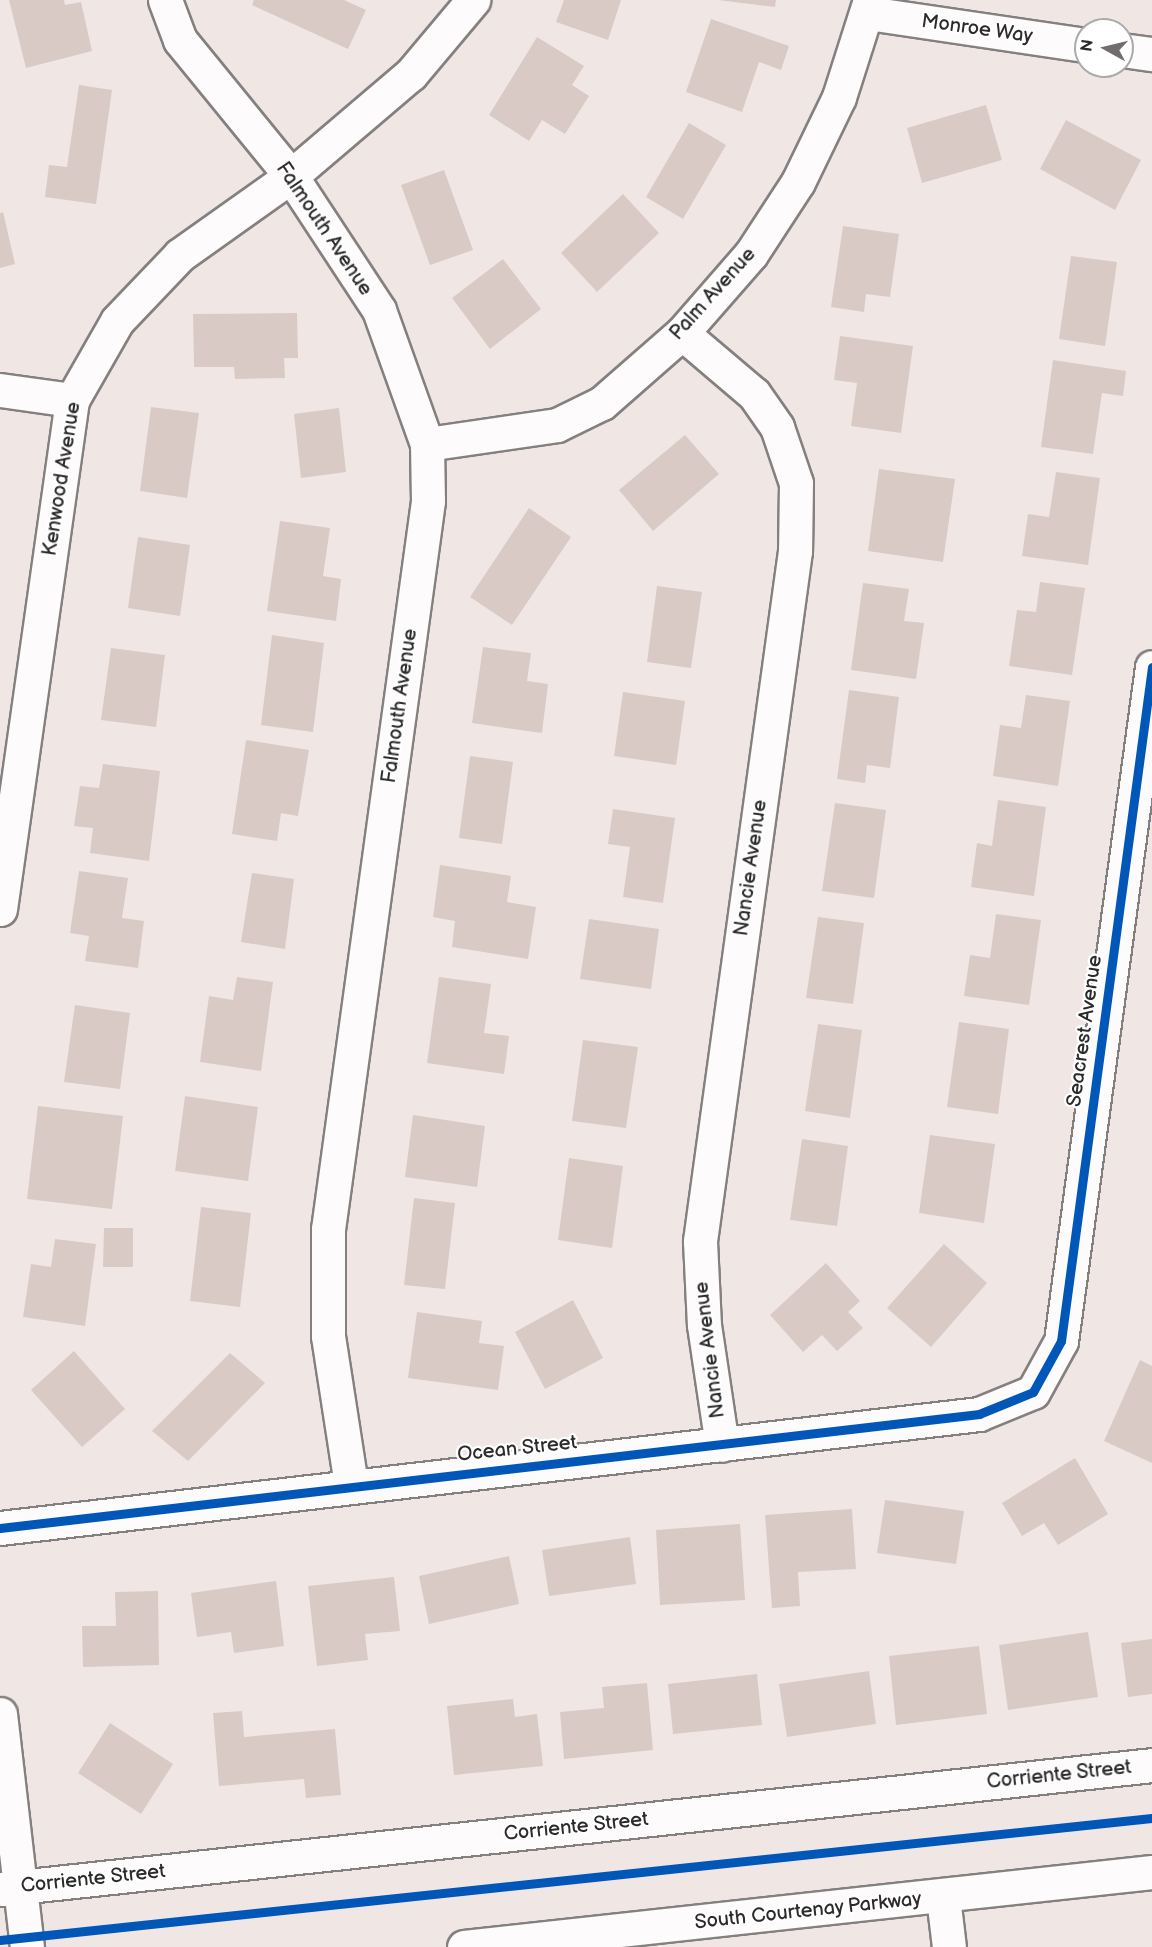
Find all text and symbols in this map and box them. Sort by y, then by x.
street label: Monroe Way [919,9,1035,49]
north arrow [1074,18,1134,78]
text: N [1077,38,1098,53]
street label: Falmouth Avenue [271,158,377,300]
street label: Palm Avenue [665,243,761,345]
street label: Kenwood Avenue [38,400,86,558]
street label: Falmouth Avenue [377,627,423,785]
street label: Nancie Avenue [730,798,772,938]
street label: Seacrest Avenue [1062,953,1108,1109]
street label: Nancie Avenue [690,1280,730,1420]
street label: Ocean Street [456,1431,578,1467]
street label: Corriente Street [985,1755,1133,1795]
street label: Corriente Street [502,1807,650,1847]
street label: Corriente Street [19,1859,167,1899]
street label: South Courtenay Parkway [693,1887,923,1935]

